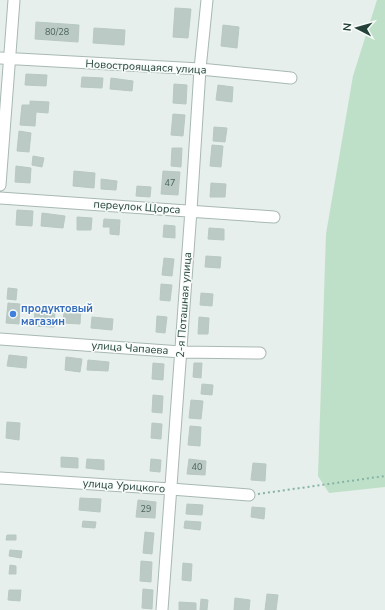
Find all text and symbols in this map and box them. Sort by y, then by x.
north arrow [337,8,377,48]
text: N [340,22,355,32]
house number: 80/28 [45,26,69,38]
street label: Новостроящаяся улица [85,56,207,78]
house number: 47 [165,177,175,189]
street label: переулок Щорса [93,196,181,218]
street label: 2-я Поташная улица [173,252,195,358]
place label: продуктовый магазин [21,301,93,329]
marker: продуктовый магазин [8,309,18,319]
street label: улица Чапаева [91,338,169,358]
house number: 40 [192,461,202,473]
street label: улица Урицкого [82,476,166,496]
house number: 29 [141,503,151,515]

